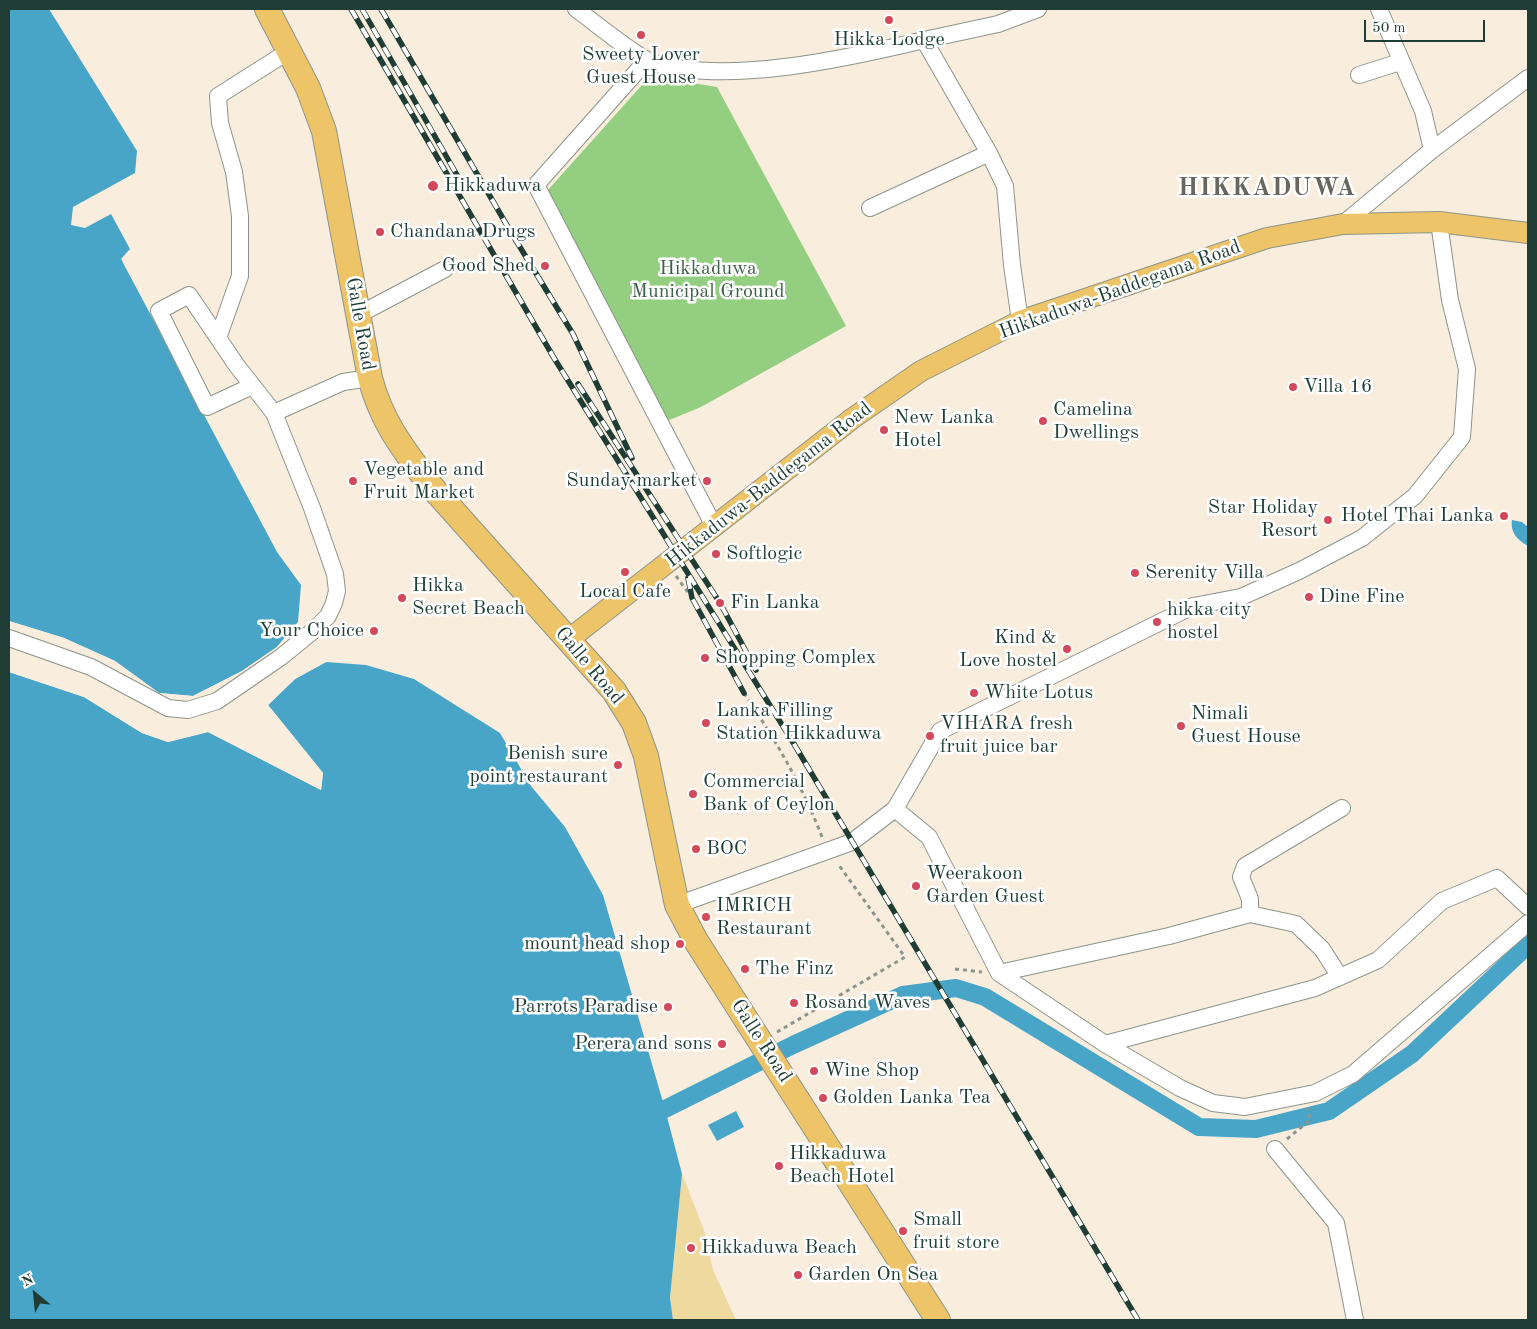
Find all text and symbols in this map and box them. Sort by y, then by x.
scale bar [1367,10,1488,42]
marker: Hikka Lodge [883,14,895,26]
text: 50 m [1372,21,1406,36]
place label: Hikka Lodge [833,28,945,52]
marker: Sweety Lover Guest House [635,29,647,41]
place label: Sweety Lover Guest House [582,43,700,90]
district label: HIKKADUWA [1177,173,1357,203]
place label: Hikkaduwa [444,174,542,198]
marker: Hikkaduwa [426,179,440,193]
place label: Chandana Drugs [390,220,536,244]
marker: Chandana Drugs [374,226,386,238]
street label: Hikkaduwa-Baddegama Road [996,235,1244,345]
place label: Good Shed [442,254,535,278]
park label: Hikkaduwa Municipal Ground [631,257,785,304]
marker: Good Shed [539,260,551,272]
street label: Galle Road [340,275,380,373]
place label: Villa 16 [1303,375,1372,399]
marker: Villa 16 [1287,381,1299,393]
street label: Hikkaduwa-Baddegama Road [661,397,877,573]
place label: Camelina Dwellings [1053,398,1139,445]
place label: New Lanka Hotel [894,406,994,453]
marker: Camelina Dwellings [1037,415,1049,427]
marker: New Lanka Hotel [878,424,890,436]
place label: Vegetable and Fruit Market [363,458,484,505]
place label: Sunday market [566,469,697,493]
marker: Vegetable and Fruit Market [347,475,359,487]
marker: Sunday market [701,475,713,487]
place label: Star Holiday Resort [1208,496,1318,543]
place label: Hotel Thai Lanka [1341,504,1494,528]
marker: Hotel Thai Lanka [1498,510,1510,522]
marker: Star Holiday Resort [1322,514,1334,526]
place label: Softlogic [726,542,802,566]
marker: Softlogic [710,548,722,560]
place label: Serenity Villa [1145,561,1264,585]
marker: Local Cafe [619,566,631,578]
marker: Serenity Villa [1129,567,1141,579]
place label: Hikka Secret Beach [412,574,525,621]
place label: Local Cafe [579,580,671,604]
place label: Dine Fine [1319,585,1405,609]
place label: Fin Lanka [730,591,820,615]
marker: Dine Fine [1303,591,1315,603]
marker: Hikka Secret Beach [396,592,408,604]
marker: Fin Lanka [714,597,726,609]
place label: hikka city hostel [1167,598,1251,645]
marker: hikka city hostel [1151,616,1163,628]
place label: Your Choice [259,619,364,643]
street label: Galle Road [549,622,629,710]
marker: Your Choice [368,625,380,637]
place label: Kind & Love hostel [959,626,1057,673]
marker: Kind & Love hostel [1061,643,1073,655]
place label: Shopping Complex [715,646,876,670]
marker: Shopping Complex [699,652,711,664]
place label: White Lotus [984,681,1093,705]
marker: White Lotus [968,687,980,699]
place label: Lanka Filling Station Hikkaduwa [716,699,882,746]
place label: Nimali Guest House [1191,702,1301,749]
place label: VIHARA fresh fruit juice bar [940,712,1073,759]
marker: Lanka Filling Station Hikkaduwa [700,717,712,729]
marker: Nimali Guest House [1175,720,1187,732]
marker: VIHARA fresh fruit juice bar [924,730,936,742]
place label: Benish sure point restaurant [469,742,608,789]
marker: Benish sure point restaurant [612,759,624,771]
place label: Commercial Bank of Ceylon [703,770,835,817]
marker: Commercial Bank of Ceylon [687,788,699,800]
place label: BOC [706,837,747,861]
marker: BOC [690,843,702,855]
place label: Weerakoon Garden Guest [926,862,1044,909]
marker: Weerakoon Garden Guest [910,880,922,892]
place label: IMRICH Restaurant [716,894,812,941]
marker: IMRICH Restaurant [700,911,712,923]
place label: mount head shop [524,932,670,956]
marker: mount head shop [674,938,686,950]
place label: The Finz [755,957,833,981]
marker: The Finz [739,963,751,975]
place label: Rosand Waves [804,991,930,1015]
place label: Parrots Paradise [513,995,658,1019]
street label: Galle Road [725,995,797,1087]
marker: Rosand Waves [788,997,800,1009]
marker: Parrots Paradise [662,1001,674,1013]
place label: Perera and sons [574,1032,712,1056]
marker: Perera and sons [716,1038,728,1050]
place label: Wine Shop [824,1059,919,1083]
marker: Wine Shop [808,1065,820,1077]
place label: Golden Lanka Tea [833,1086,991,1110]
marker: Golden Lanka Tea [817,1092,829,1104]
place label: Hikkaduwa Beach Hotel [789,1142,894,1189]
marker: Hikkaduwa Beach Hotel [773,1160,785,1172]
place label: Small fruit store [913,1208,999,1255]
marker: Small fruit store [897,1225,909,1237]
place label: Hikkaduwa Beach [701,1236,857,1260]
marker: Hikkaduwa Beach [685,1242,697,1254]
place label: Garden On Sea [808,1263,938,1287]
north arrow [10,1269,60,1319]
marker: Garden On Sea [792,1269,804,1281]
text: N [20,1272,36,1289]

